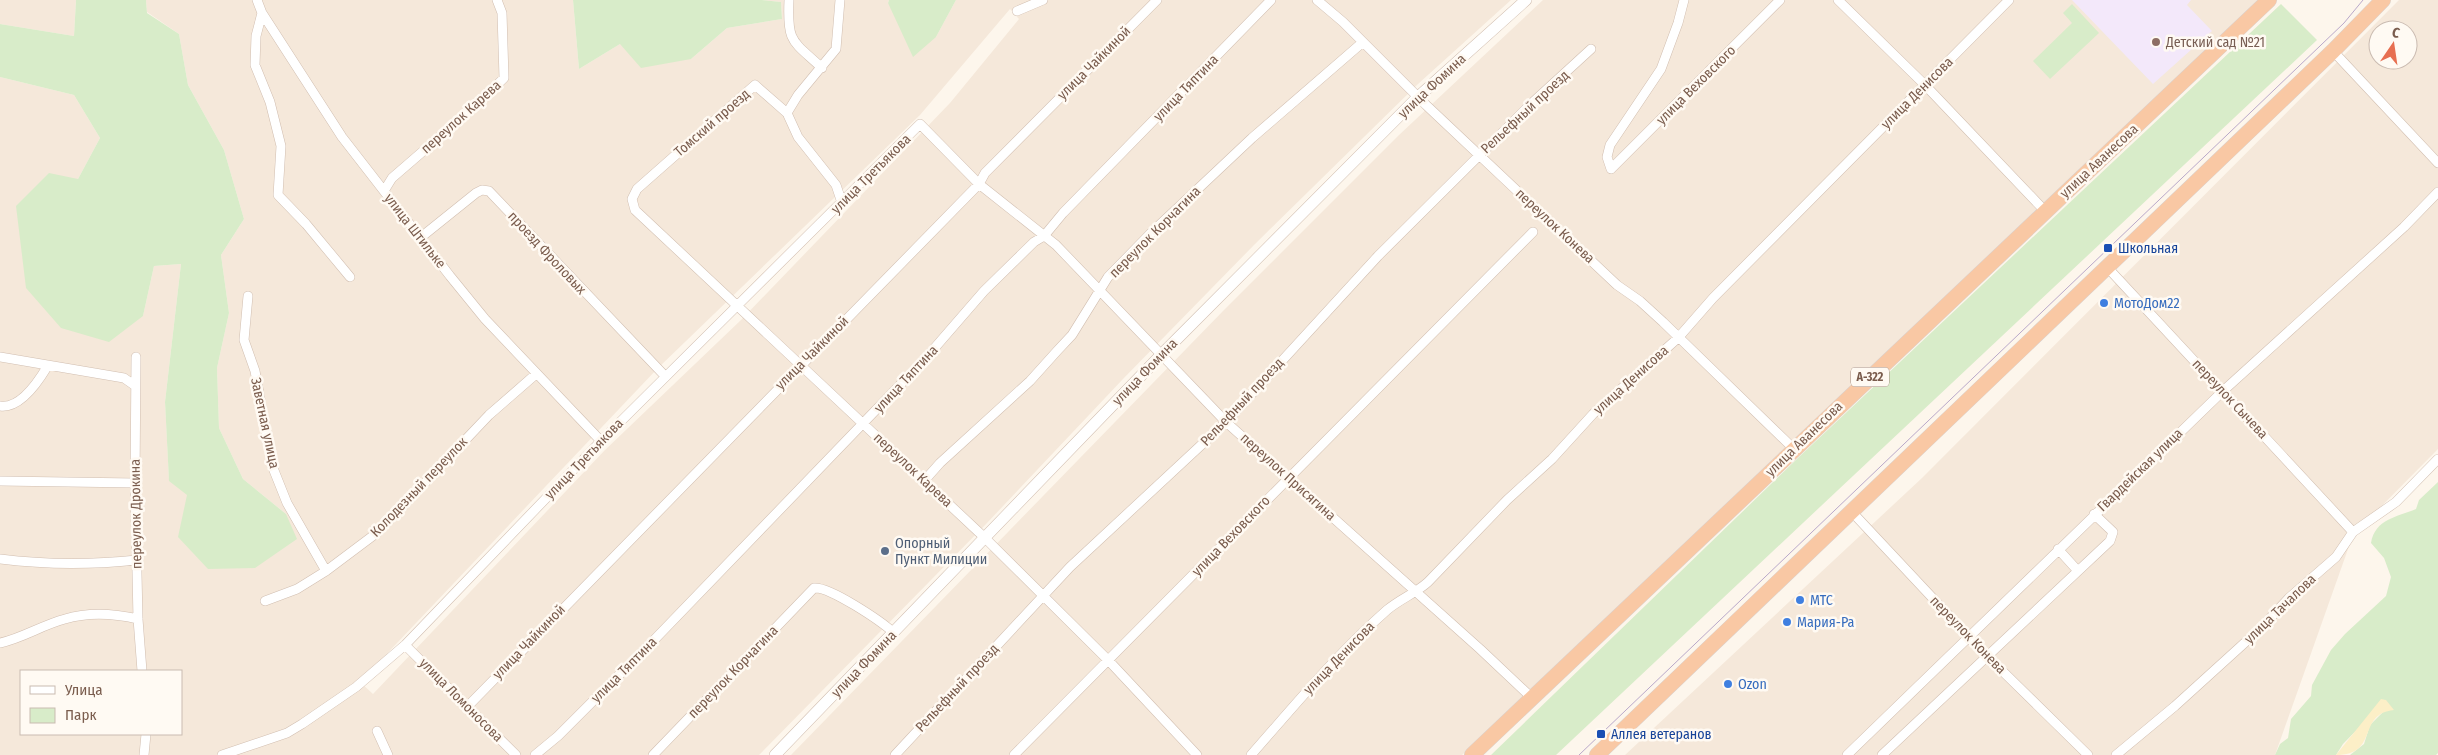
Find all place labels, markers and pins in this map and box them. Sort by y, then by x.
place label: Детский сад №21 [2165,34,2265,51]
marker: Детский сад №21 [2150,36,2162,48]
place label: Школьная [2118,240,2178,257]
marker: Школьная [2102,242,2114,254]
place label: МотоДом22 [2114,295,2180,312]
marker: МотоДом22 [2098,297,2110,309]
place label: Опорный Пункт Милиции [895,535,987,568]
marker: Опорный Пункт Милиции [879,545,891,557]
place label: МТС [1810,592,1833,609]
marker: МТС [1794,594,1806,606]
place label: Мария-Ра [1797,614,1854,631]
marker: Мария-Ра [1781,616,1793,628]
place label: Ozon [1738,676,1767,693]
marker: Ozon [1722,678,1734,690]
place label: Аллея ветеранов [1611,726,1712,743]
marker: Аллея ветеранов [1595,728,1607,740]

